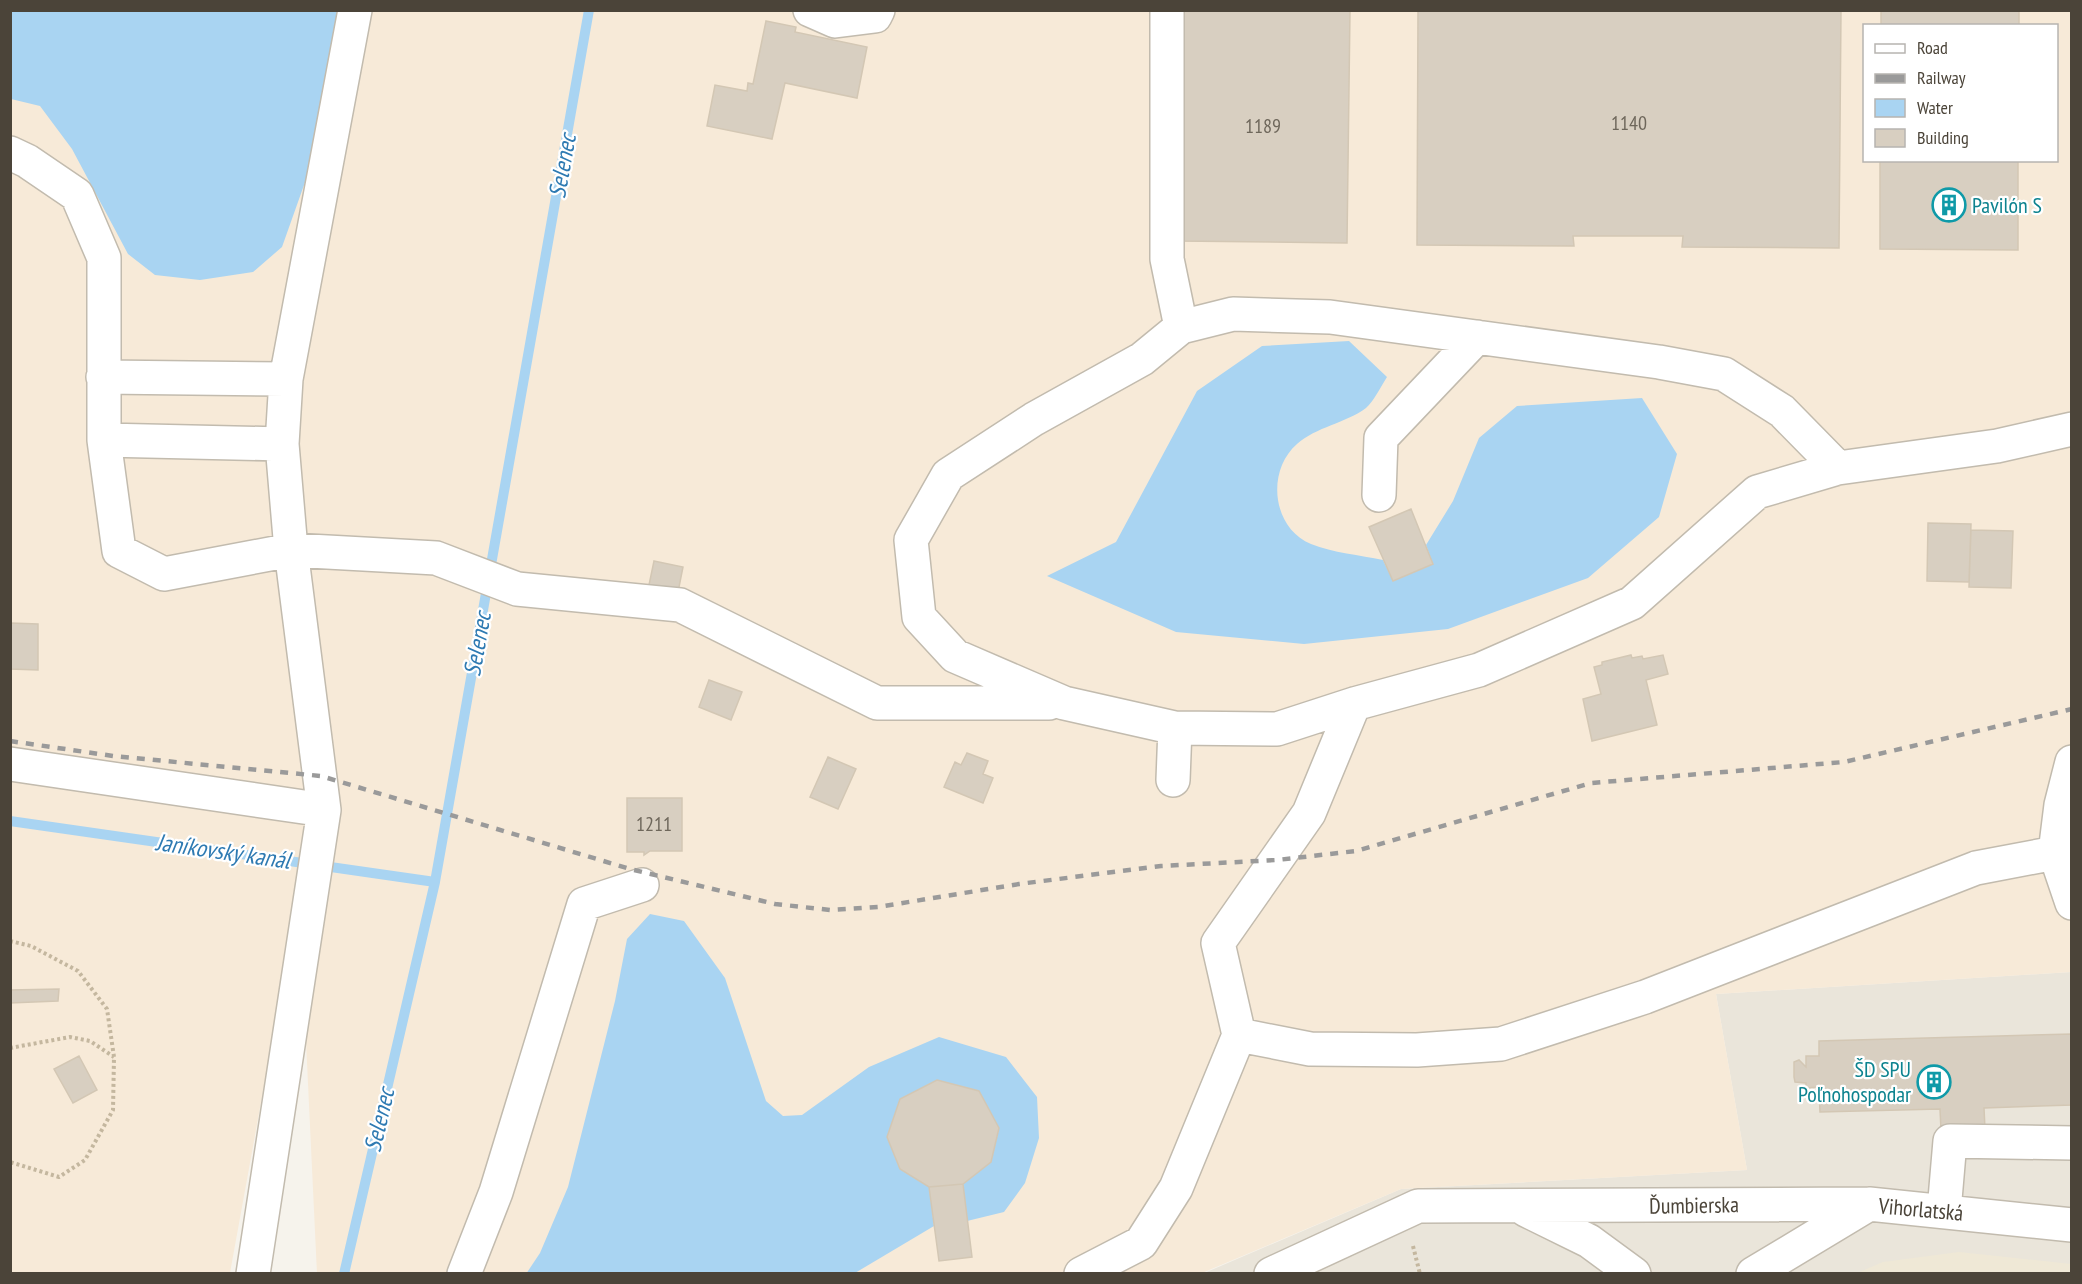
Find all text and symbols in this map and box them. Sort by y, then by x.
legend [1863,24,2058,162]
text: Road [1917,36,1948,59]
text: Railway [1917,66,1966,89]
text: Water [1917,96,1953,119]
house number: 1140 [1611,110,1647,136]
house number: 1189 [1245,113,1281,139]
text: Building [1917,126,1969,149]
water label: Selenec [541,129,583,200]
building icon: Pavilón S [1931,187,1967,223]
place label: Pavilón S [1972,191,2042,219]
water label: Selenec [456,607,498,678]
house number: 1211 [636,811,672,837]
water label: Janíkovský kanál [153,826,294,876]
place label: ŠD SPU Poľnohospodar [1798,1055,1911,1108]
building icon: ŠD SPU Poľnohospodar [1916,1064,1952,1100]
water label: Selenec [357,1083,402,1155]
street label: Ďumbierska [1649,1190,1739,1220]
street label: Vihorlatská [1876,1191,1965,1227]

